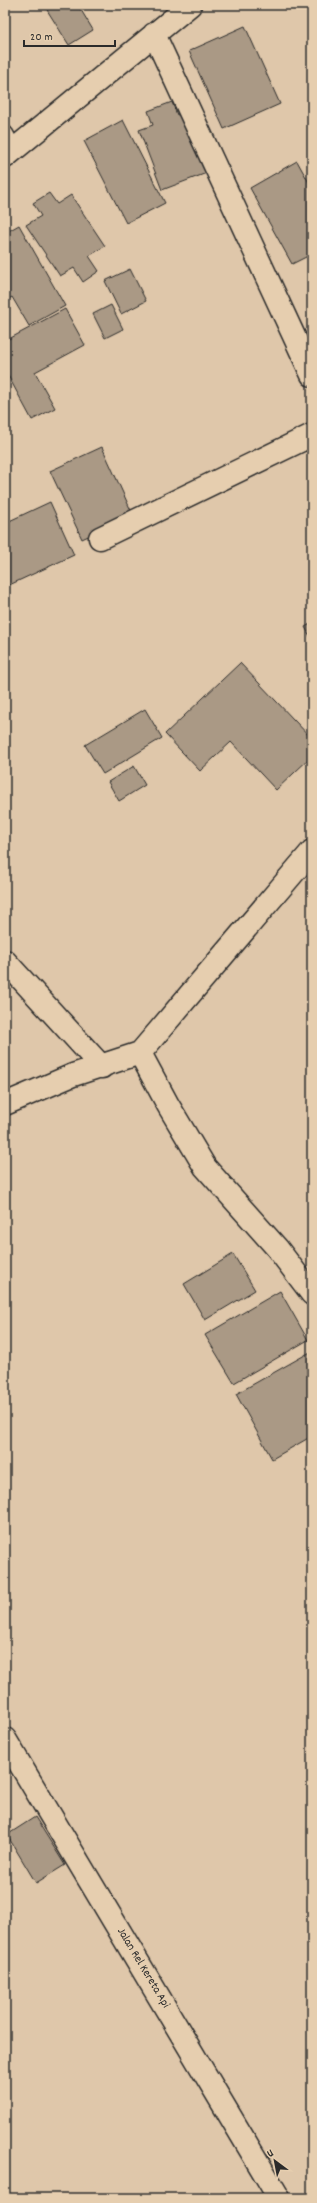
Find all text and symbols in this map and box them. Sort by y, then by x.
scale bar [24,22,115,48]
text: 20 m [30,29,53,46]
street label: Jalan Rel Kereta Api [112,1925,174,2011]
north arrow [255,2141,295,2181]
text: U [264,2146,277,2162]

